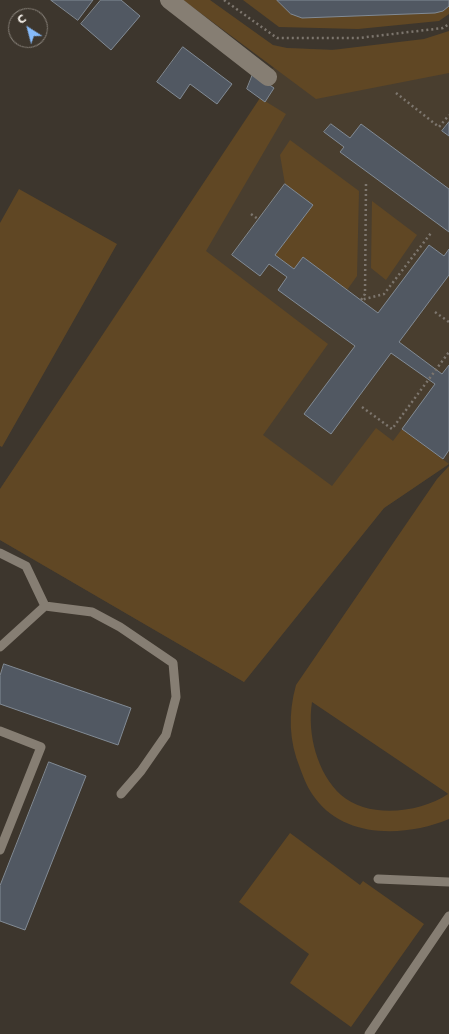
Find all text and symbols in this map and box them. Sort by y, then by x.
north arrow [8,8,48,48]
text: С [14,11,28,26]

